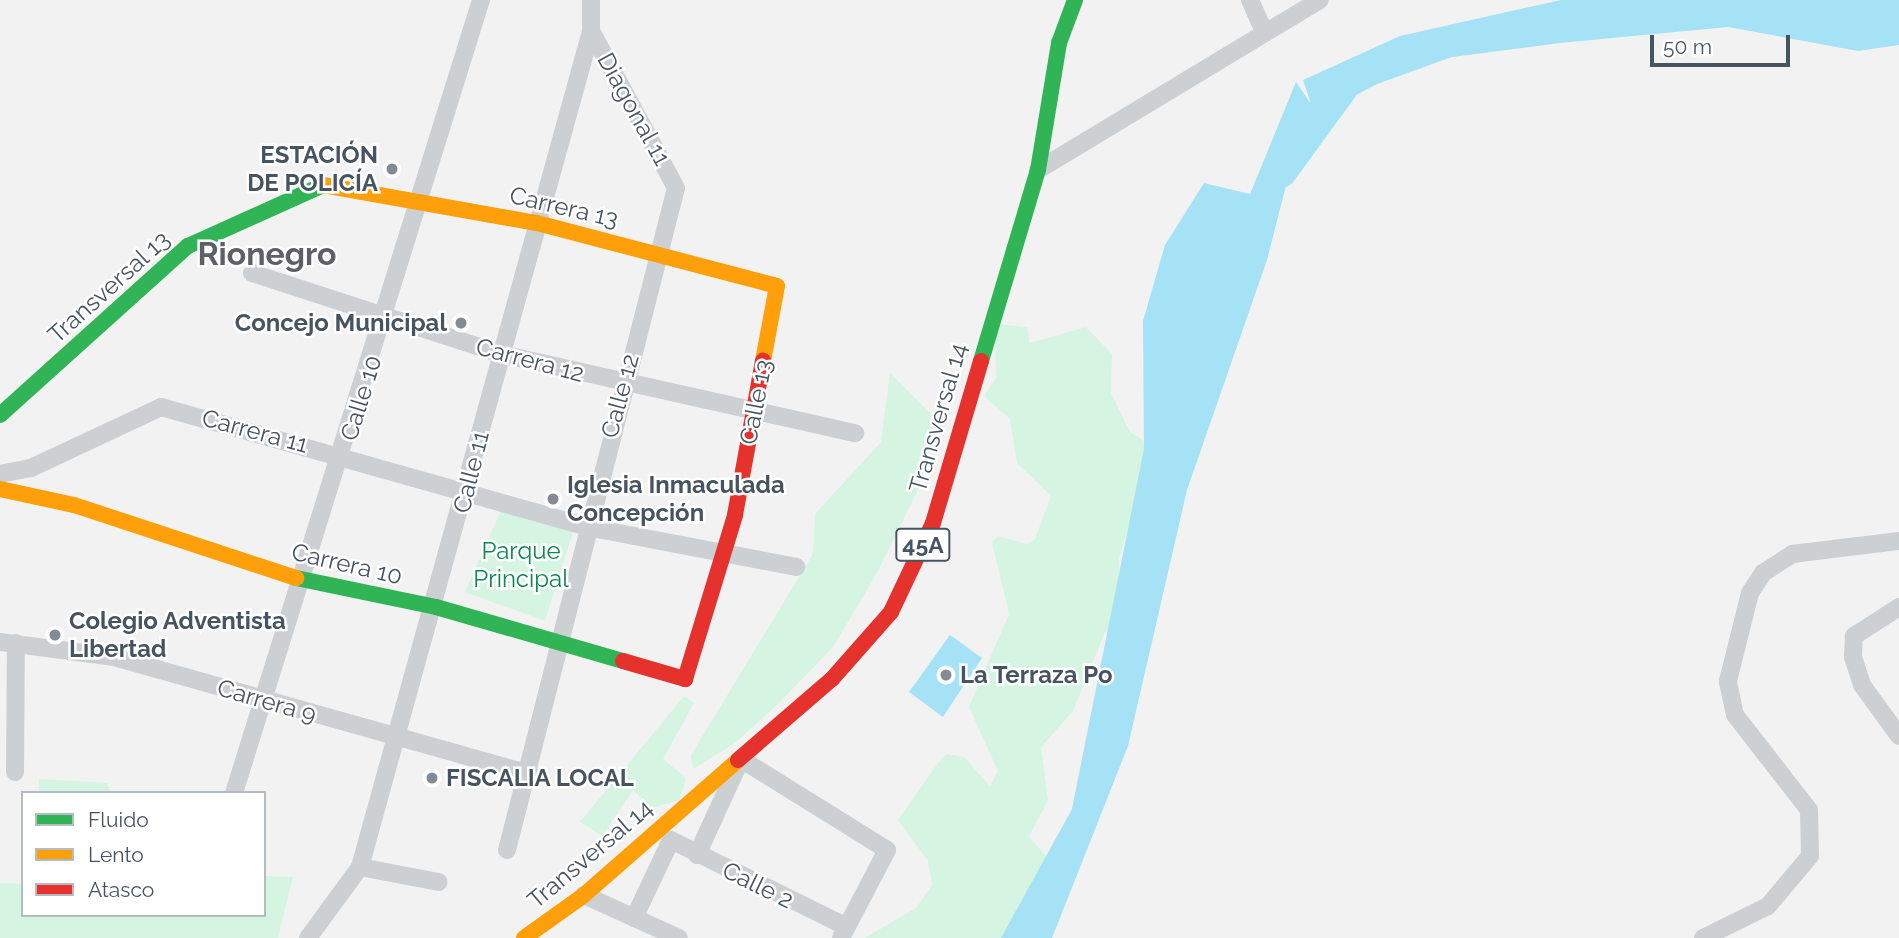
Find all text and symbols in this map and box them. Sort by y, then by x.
scale bar [1654,21,1794,65]
text: 50 m [1663,34,1712,59]
street label: Diagonal 11 [591,47,677,171]
place label: ESTACIÓN DE POLICÍA [247,141,378,197]
marker: ESTACIÓN DE POLICÍA [384,161,400,177]
street label: Carrera 13 [507,181,621,233]
street label: Transversal 13 [42,225,176,349]
district label: Rionegro [197,235,337,273]
place label: Concejo Municipal [235,309,447,337]
marker: Concejo Municipal [453,315,469,331]
street label: Carrera 12 [473,332,587,388]
street label: Transversal 14 [903,340,973,496]
street label: Calle 12 [595,351,645,441]
street label: Calle 10 [334,352,388,444]
street label: Calle 13 [734,357,778,447]
street label: Carrera 11 [199,403,311,459]
street label: Calle 11 [447,428,495,516]
place label: Iglesia Inmaculada Concepción [567,471,785,527]
marker: Iglesia Inmaculada Concepción [545,491,561,507]
road number: 45A [895,526,951,565]
street label: Carrera 10 [289,537,405,591]
park label: Parque Principal [473,537,569,593]
place label: Colegio Adventista Libertad [69,607,286,663]
marker: Colegio Adventista Libertad [47,627,63,643]
place label: La Terraza Po [960,661,1113,689]
marker: La Terraza Po [938,667,954,683]
street label: Carrera 9 [214,673,320,729]
place label: FISCALIA LOCAL [446,764,635,792]
marker: FISCALIA LOCAL [424,770,440,786]
legend [21,791,266,917]
street label: Transversal 14 [521,793,659,915]
text: Fluido [88,807,149,832]
text: Lento [88,842,144,867]
street label: Calle 2 [718,856,798,914]
text: Atasco [88,877,154,902]

